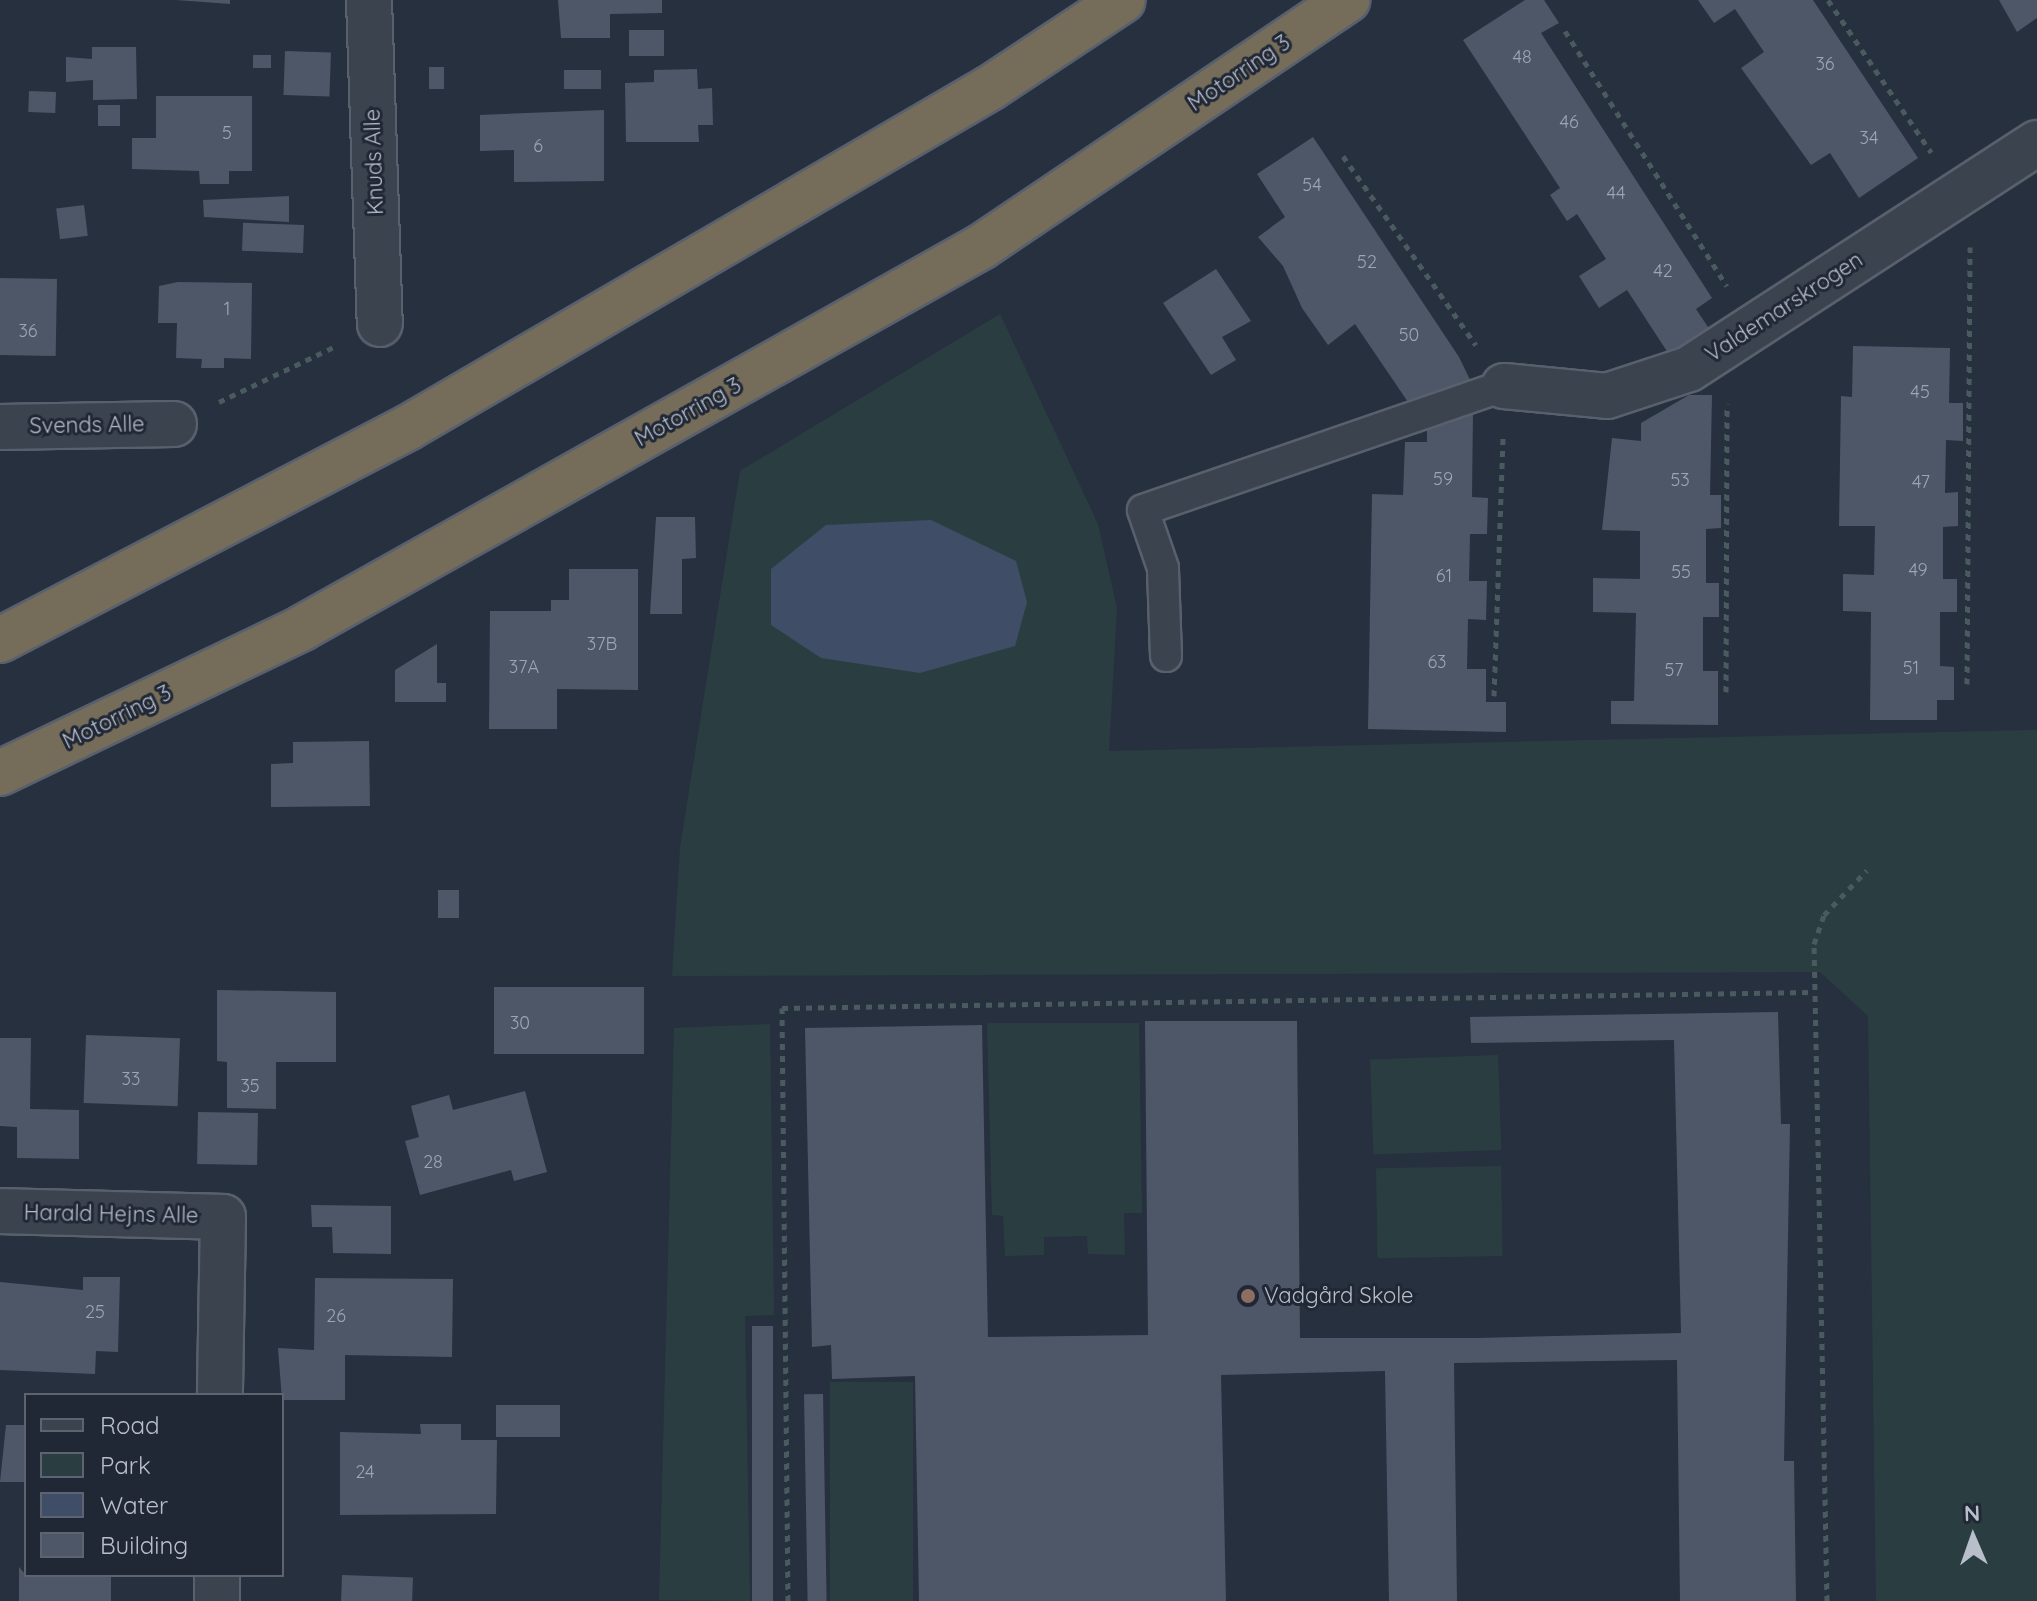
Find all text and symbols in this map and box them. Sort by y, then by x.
street label: Motorring 3 [1183,29,1295,117]
house number: 48 [1512,46,1532,68]
house number: 36 [1815,53,1835,75]
street label: Knuds Alle [359,109,389,215]
house number: 46 [1559,111,1579,133]
house number: 5 [222,122,232,144]
house number: 34 [1860,127,1878,149]
house number: 6 [533,135,543,157]
house number: 54 [1302,174,1322,196]
house number: 44 [1607,182,1625,204]
street label: Valdemarskrogen [1701,246,1867,368]
house number: 52 [1357,251,1377,273]
house number: 42 [1653,260,1673,282]
house number: 1 [224,298,230,320]
house number: 36 [18,320,38,342]
house number: 50 [1399,324,1419,346]
street label: Motorring 3 [630,372,746,452]
house number: 45 [1910,381,1930,403]
street label: Svends Alle [29,411,145,439]
house number: 59 [1433,468,1453,490]
house number: 53 [1670,469,1690,491]
house number: 47 [1912,471,1930,493]
house number: 49 [1908,559,1928,581]
house number: 55 [1671,561,1691,583]
house number: 61 [1436,565,1452,587]
house number: 37B [587,633,617,655]
house number: 63 [1427,651,1447,673]
house number: 37A [509,656,539,678]
house number: 51 [1903,657,1919,679]
house number: 57 [1664,659,1684,681]
street label: Motorring 3 [58,679,176,755]
house number: 30 [510,1012,530,1034]
house number: 33 [122,1068,140,1090]
house number: 35 [240,1075,260,1097]
house number: 28 [423,1151,443,1173]
street label: Harald Hejns Alle [23,1199,199,1229]
place label: Vadgård Skole [1264,1283,1413,1309]
marker: Vadgård Skole [1239,1287,1257,1305]
house number: 25 [85,1301,105,1323]
house number: 26 [326,1305,346,1327]
legend [24,1393,284,1577]
text: Road [100,1410,160,1440]
text: Park [100,1450,151,1480]
house number: 24 [355,1461,375,1483]
text: Water [100,1490,168,1520]
north arrow [1933,1497,2013,1577]
text: N [1964,1499,1981,1527]
text: Building [100,1530,188,1560]

